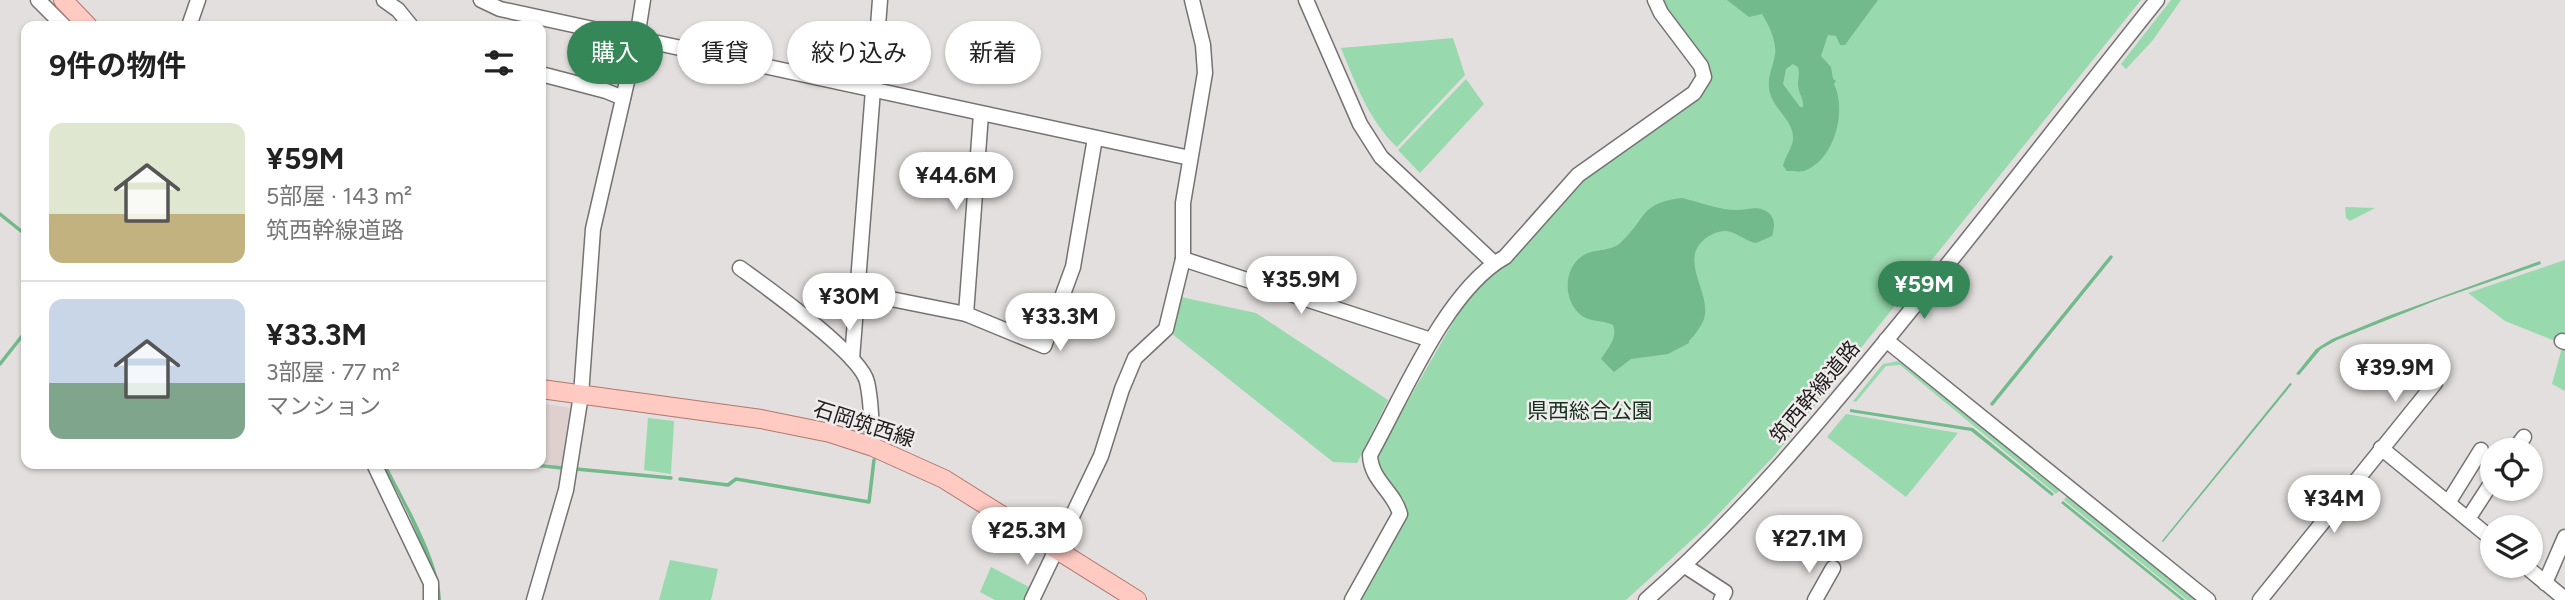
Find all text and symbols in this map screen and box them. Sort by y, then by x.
chip: 購入 [567,21,663,84]
chip: 賃貸 [677,21,773,84]
chip: 絞り込み [787,21,931,84]
chip: 新着 [945,21,1041,84]
icon: filters [480,44,518,82]
text: 9件の物件 [49,47,186,84]
text: ¥59M [266,140,344,177]
icon: home [105,151,189,235]
pin: ¥44.6M [899,152,1013,212]
text: ¥44.6M [915,161,997,189]
text: 5部屋 · 143 m² [266,182,412,210]
text: 筑西幹線道路 [266,216,404,244]
pin: ¥35.9M [1244,256,1358,316]
pin: ¥59M [1883,262,1965,321]
text: ¥35.9M [1262,265,1340,293]
text: ¥59M [1894,270,1954,298]
pin: ¥30M [808,274,890,333]
text: ¥30M [818,282,880,310]
pin: ¥33.3M [1003,294,1117,353]
text: ¥33.3M [1021,302,1099,330]
text: ¥33.3M [266,316,367,353]
icon: home [105,327,189,411]
street label: 筑西幹線道路 [1765,335,1865,448]
pin: ¥39.9M [2338,344,2452,404]
text: ¥39.9M [2356,353,2434,381]
text: 3部屋 · 77 m² [266,358,400,386]
text: マンション [266,392,381,420]
street label: 石岡筑西線 [810,395,918,452]
park label: 県西総合公園 [1527,398,1653,423]
map controls [2480,438,2543,578]
button: locate [2480,438,2543,501]
pin: ¥34M [2293,476,2375,535]
text: ¥34M [2304,484,2364,512]
pin: ¥25.3M [970,508,1084,567]
button: layers [2480,515,2543,578]
text: ¥25.3M [988,516,1066,544]
pin: ¥27.1M [1752,516,1866,575]
text: ¥27.1M [1772,524,1846,552]

